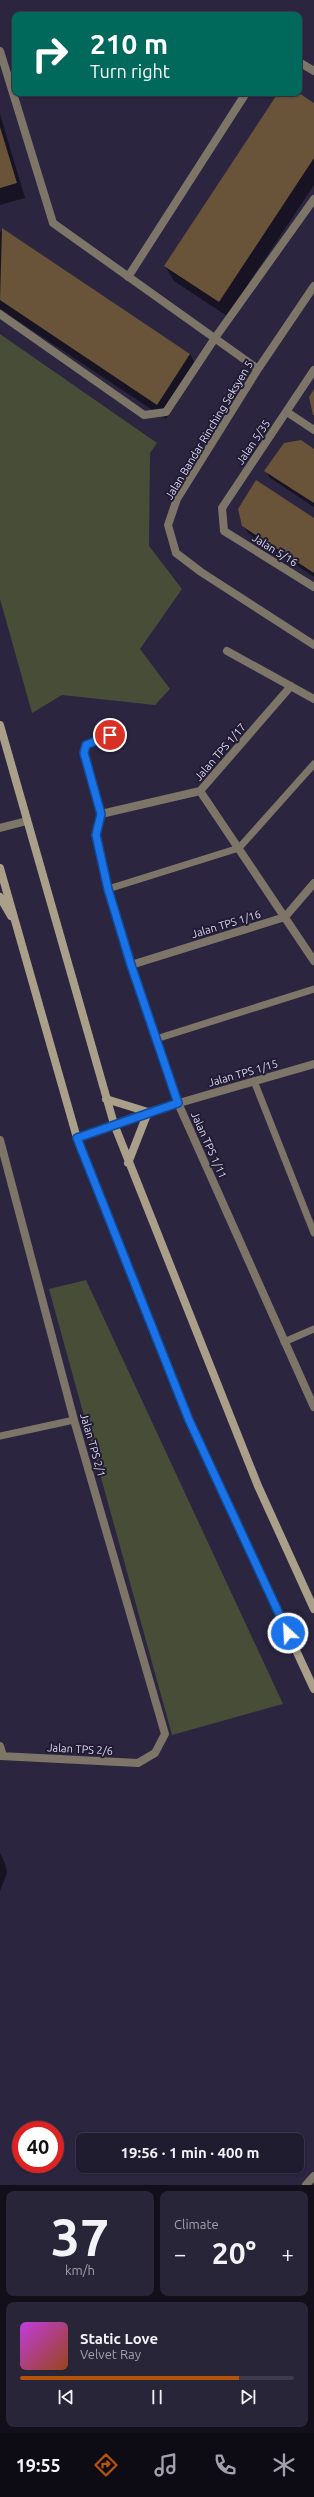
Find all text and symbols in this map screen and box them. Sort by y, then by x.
icon: right [24,28,76,80]
text: 210 m [90,28,168,59]
text: Turn right [90,61,170,81]
street label: Jalan Bandar Rinching Seksyen 5 [163,358,255,502]
street label: Jalan 5/35 [234,417,272,467]
street label: Jalan 5/16 [250,531,300,569]
pin [93,718,127,752]
street label: Jalan TPS 1/17 [192,721,248,783]
icon: arrive [99,724,121,746]
street label: Jalan TPS 1/16 [190,908,262,940]
street label: Jalan TPS 1/15 [207,1057,279,1089]
street label: Jalan TPS 1/11 [189,1110,229,1180]
street label: Jalan TPS 2/1 [78,1412,108,1478]
position arrow [267,1612,309,1654]
street label: Jalan TPS 2/6 [47,1741,113,1757]
speed limit sign: 40 [12,2121,64,2173]
text: 19:56 · 1 min · 400 m [121,2144,259,2161]
text: 37 [51,2208,109,2266]
text: Climate [174,2217,219,2231]
text: 20° [212,2236,256,2270]
text: − [174,2241,186,2266]
text: + [282,2241,294,2266]
text: km/h [65,2263,95,2277]
text: Static Love [80,2330,158,2347]
text: Velvet Ray [80,2347,141,2361]
icon: previous [55,2386,77,2408]
icon: pause [146,2386,168,2408]
icon: next [237,2386,259,2408]
icon: directions [92,2451,120,2479]
icon: music [152,2451,180,2479]
icon: phone [211,2451,239,2479]
icon: climate [270,2451,298,2479]
text: 19:55 [16,2455,61,2475]

